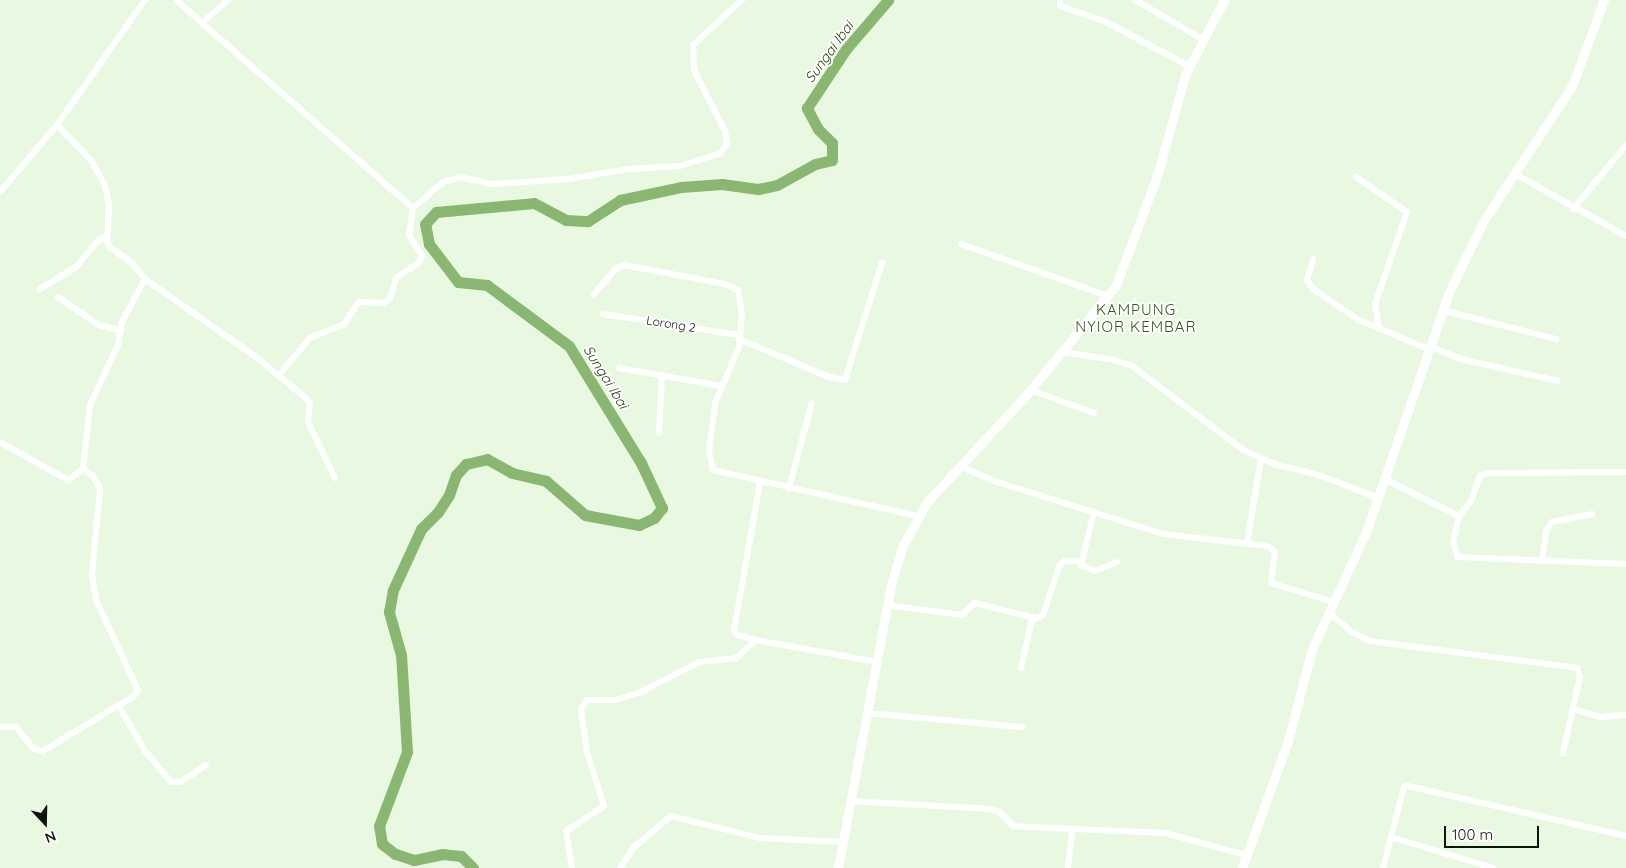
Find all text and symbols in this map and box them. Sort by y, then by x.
water label: Sungai Ibai [801,18,857,86]
district label: KAMPUNG NYIOR KEMBAR [1074,300,1198,335]
street label: Lorong 2 [645,313,697,335]
water label: Sungai Ibai [580,342,632,412]
north arrow [20,798,70,848]
scale bar [1446,816,1541,848]
text: 100 m [1452,825,1493,844]
text: N [42,827,58,847]

